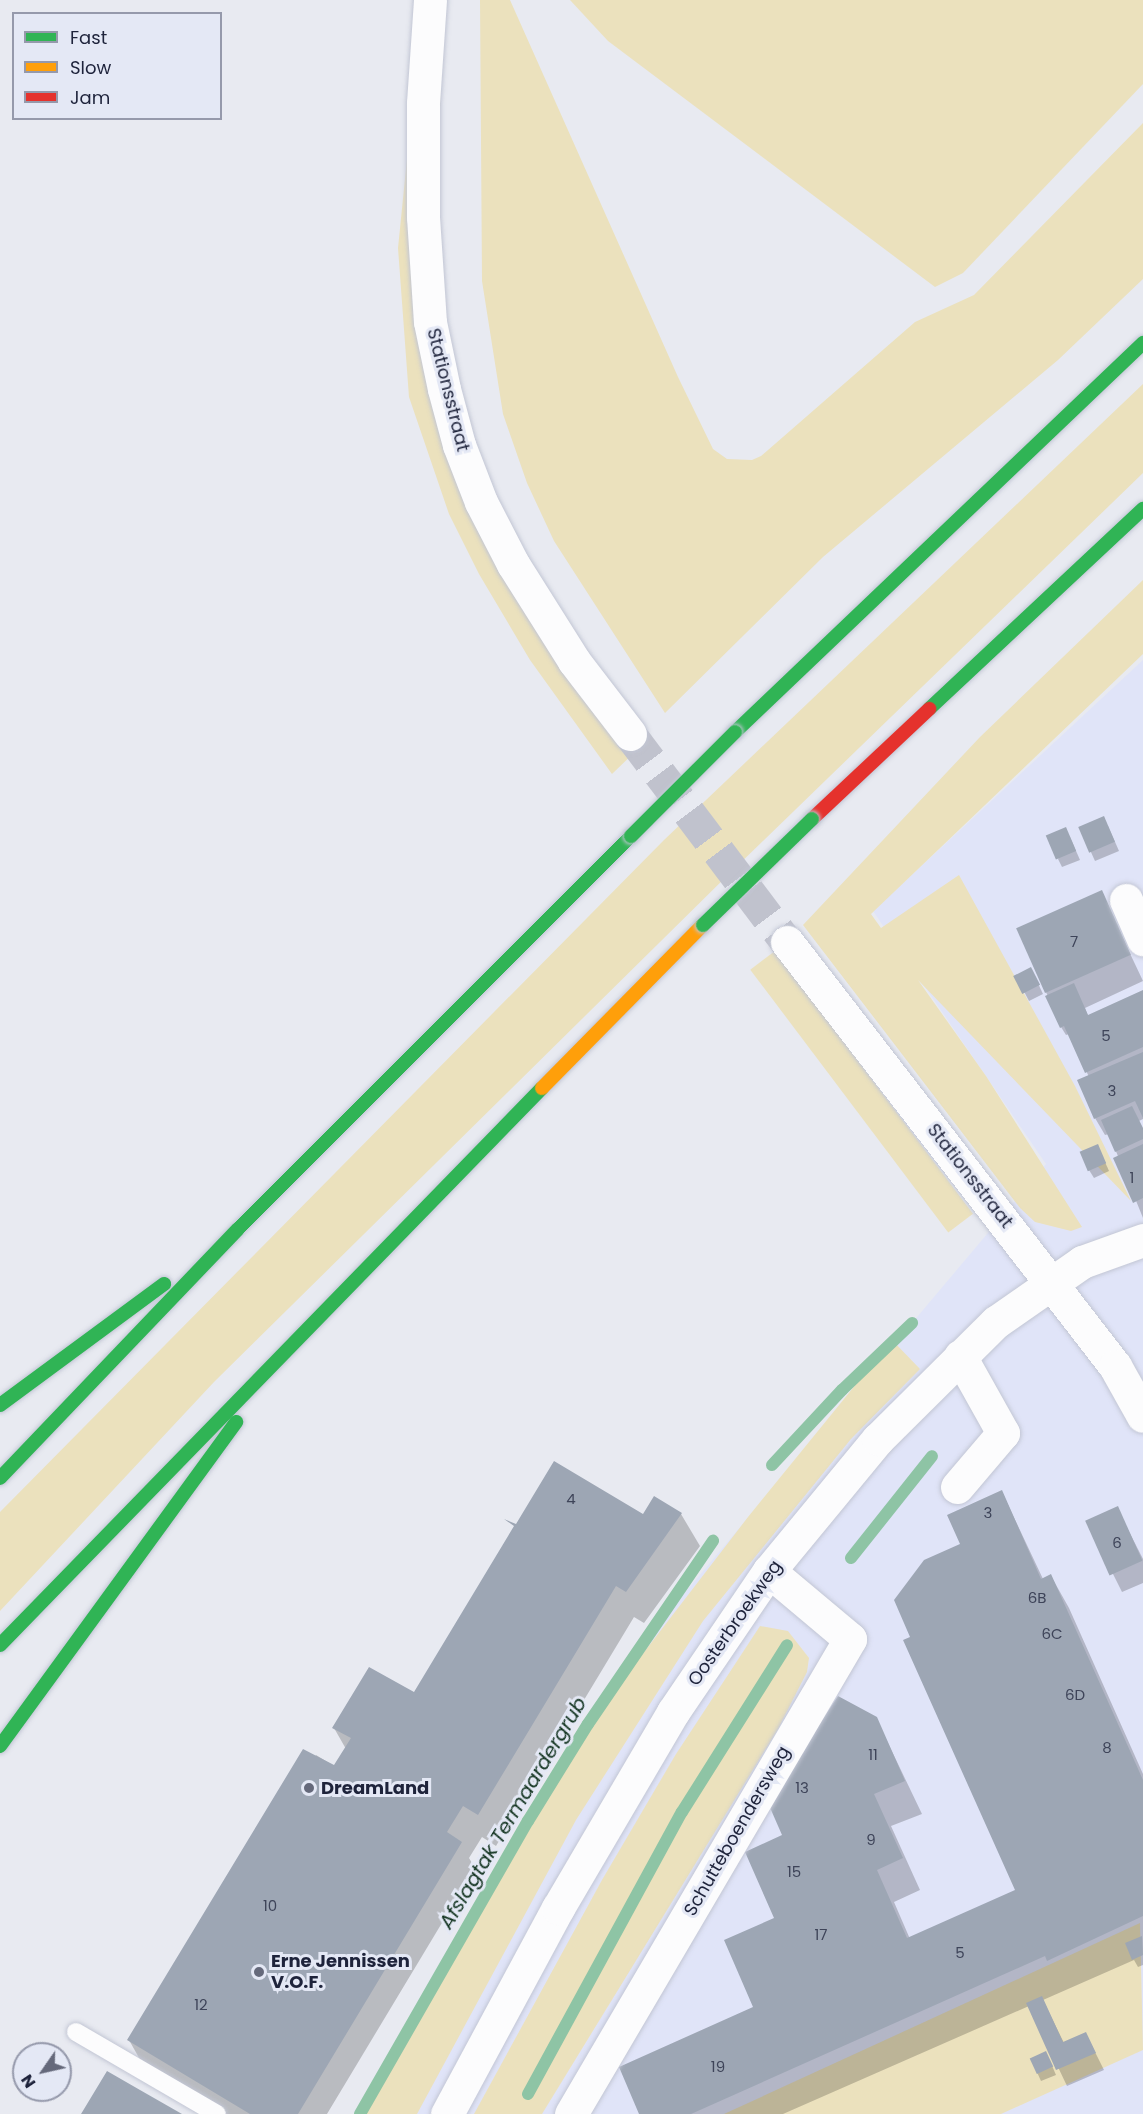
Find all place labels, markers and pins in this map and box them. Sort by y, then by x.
place label: DreamLand [321,1777,429,1799]
marker: DreamLand [302,1781,316,1795]
place label: Erne Jennissen V.O.F. [271,1951,410,1994]
marker: Erne Jennissen V.O.F. [252,1965,266,1979]

